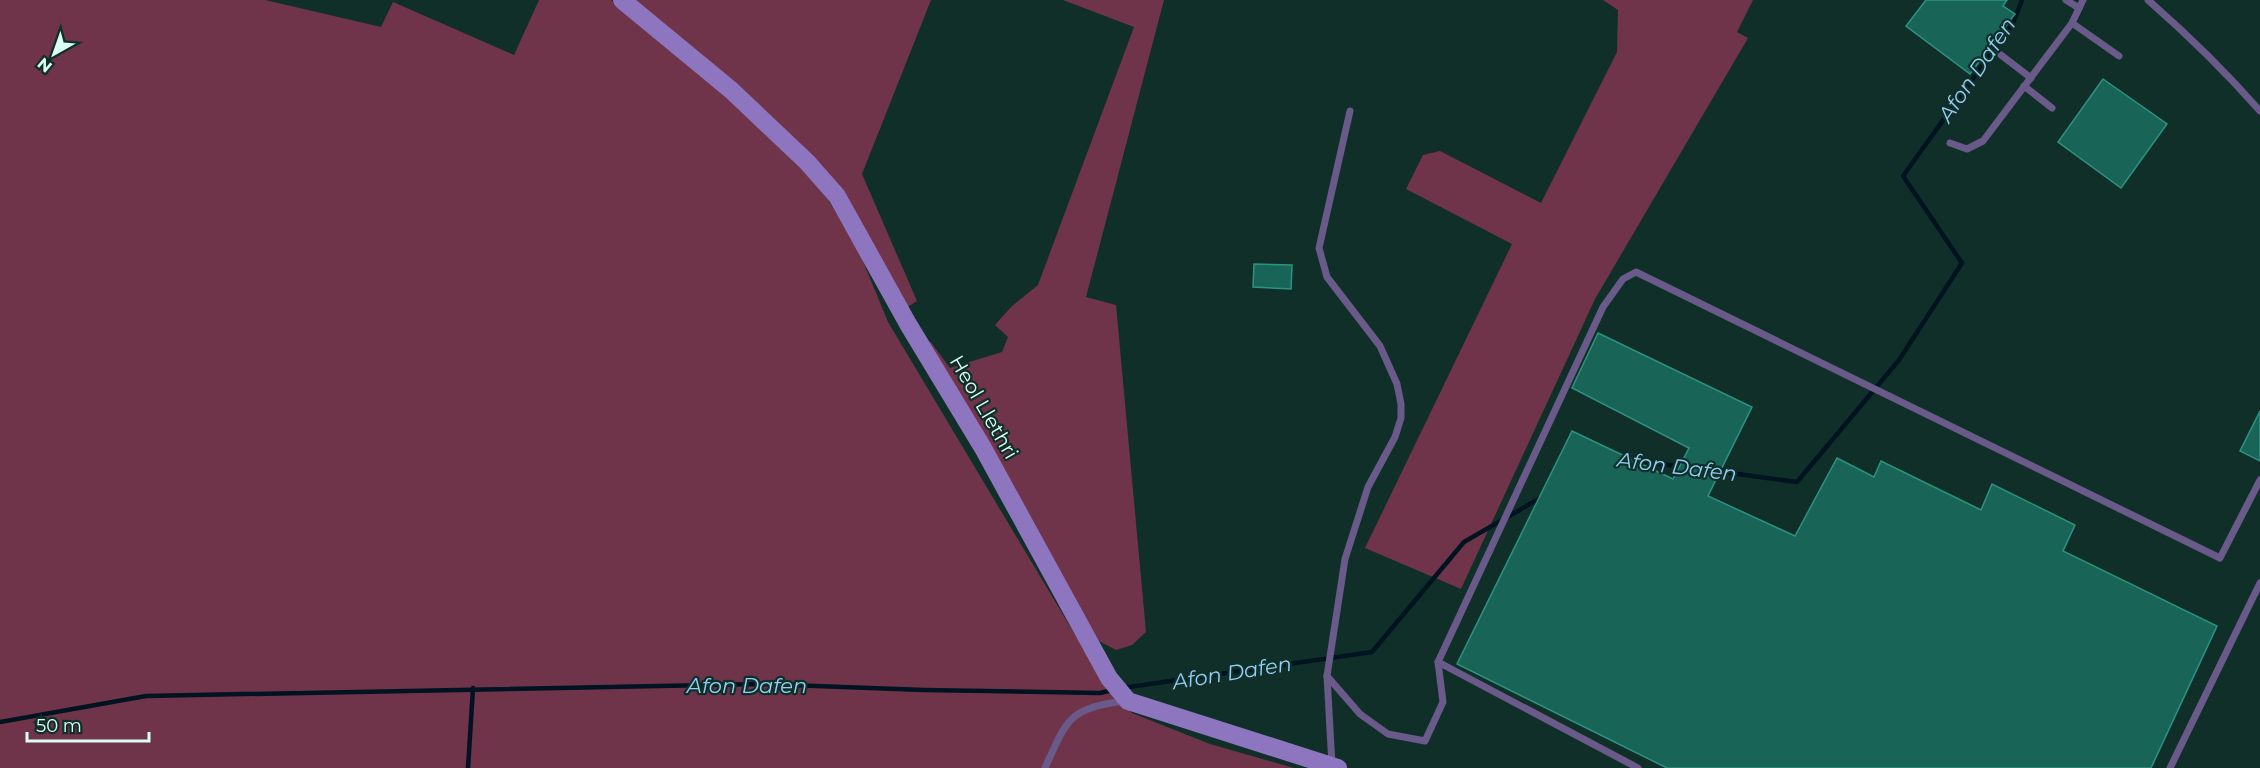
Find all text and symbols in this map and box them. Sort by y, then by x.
water label: Afon Dafen [1931,13,2021,128]
north arrow [24,24,84,84]
text: N [34,54,56,77]
street label: Heol Llethri [945,351,1023,463]
water label: Afon Dafen [1614,447,1738,486]
water label: Afon Dafen [1169,651,1293,695]
water label: Afon Dafen [685,673,807,698]
scale bar [27,705,148,743]
text: 50 m [36,715,82,737]

